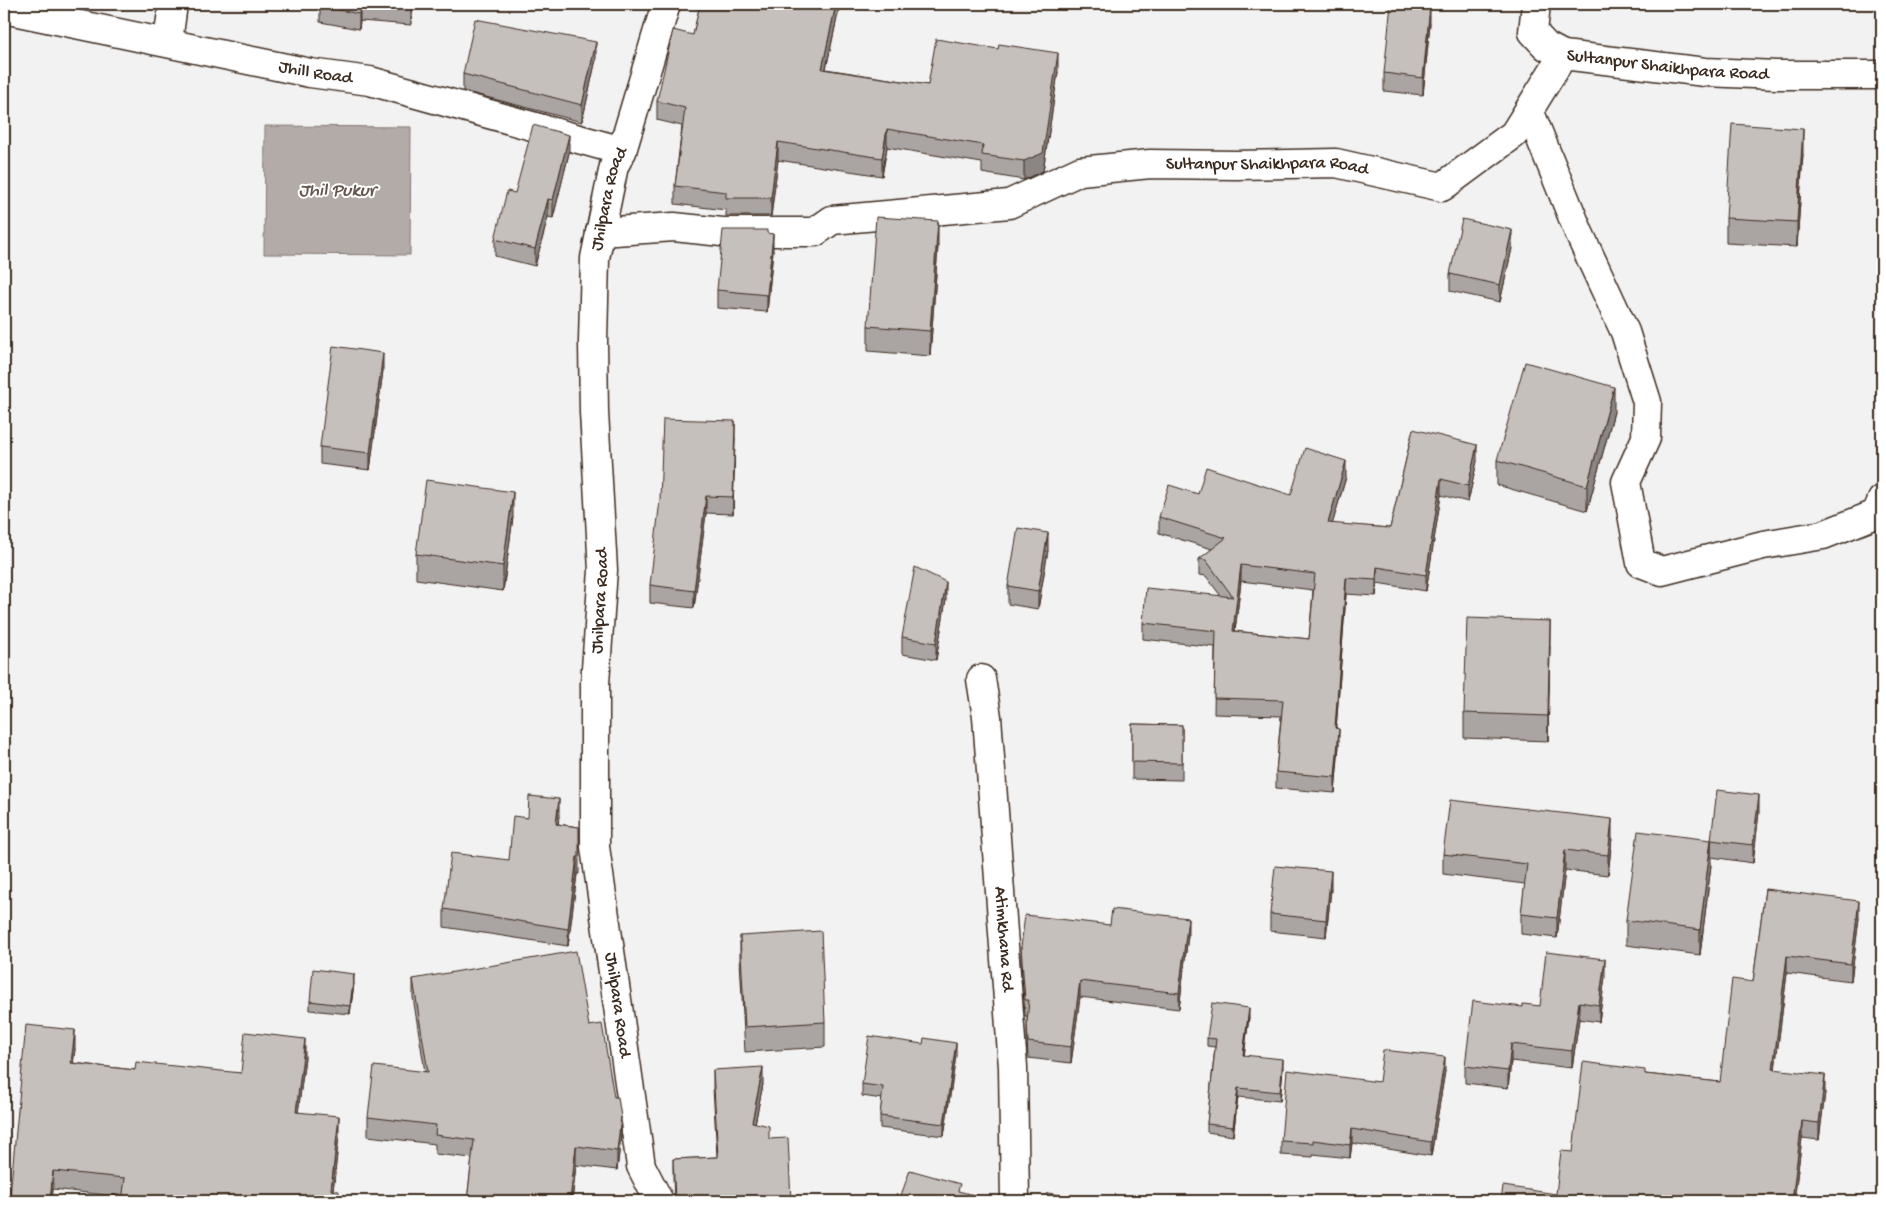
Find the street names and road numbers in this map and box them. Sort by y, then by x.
street label: Sultanpur Shaikhpara Road [1565,45,1771,85]
street label: Jhill Road [277,56,355,89]
street label: Jhilpara Road [586,142,633,252]
street label: Sultanpur Shaikhpara Road [1166,152,1372,181]
street label: Jhilpara Road [587,546,614,654]
street label: Atimkhana Rd [989,886,1018,994]
street label: Jhilpara Road [599,951,635,1060]

